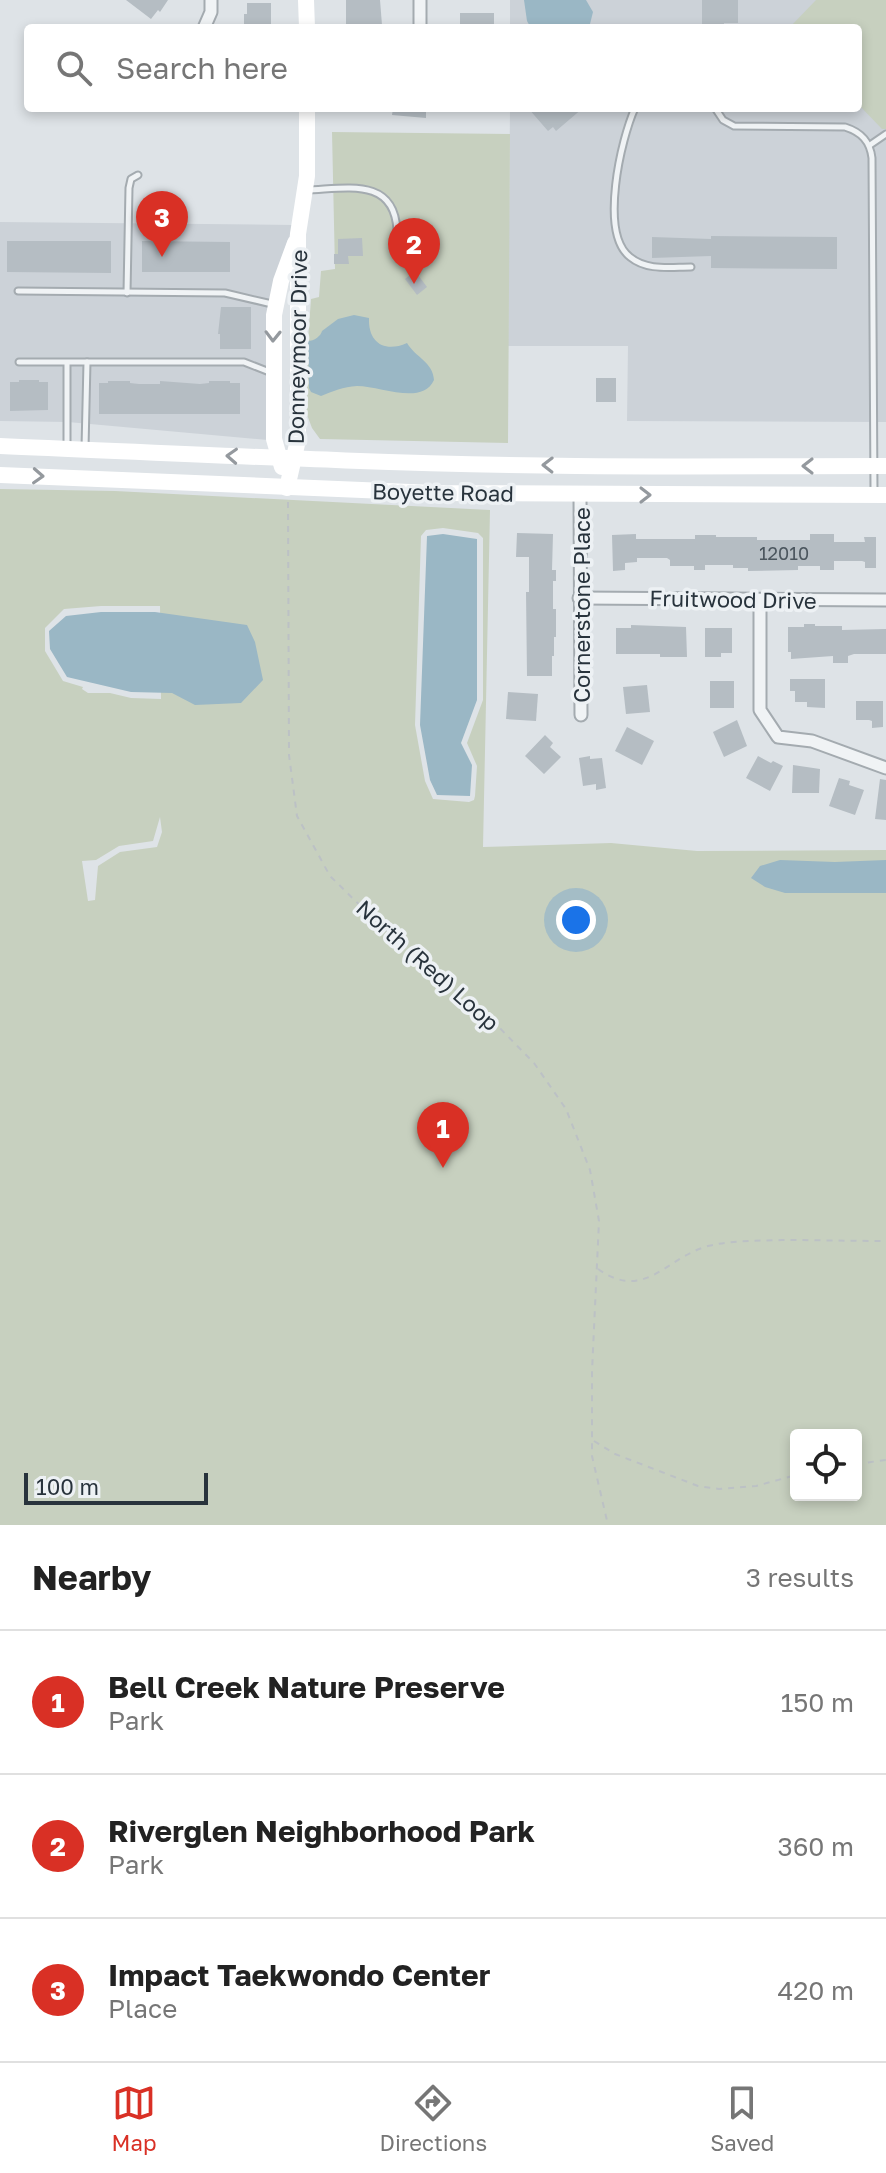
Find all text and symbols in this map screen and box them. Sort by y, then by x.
search box [24,24,862,112]
icon: search [52,46,96,90]
text: Search here [116,50,288,86]
pin: 3 [136,191,188,257]
pin: 2 [388,218,440,284]
street label: Donneymoor Drive [282,249,312,445]
one-way arrow [264,330,282,343]
one-way arrow [225,448,238,465]
one-way arrow [541,457,554,474]
one-way arrow [801,457,814,475]
one-way arrow [32,468,45,485]
street label: Boyette Road [372,477,514,507]
one-way arrow [639,486,652,504]
street label: Cornerstone Place [568,507,595,703]
house number: 12010 [759,542,809,564]
street label: Fruitwood Drive [649,584,817,614]
street label: North (Red) Loop [351,894,505,1036]
your location [556,900,596,940]
pin: 1 [417,1102,469,1168]
map controls [790,1429,862,1501]
button: locate [790,1429,862,1501]
scale bar [24,1469,208,1505]
text: 100 m [36,1473,99,1500]
text: Nearby [32,1557,152,1597]
text: 3 results [746,1562,854,1593]
text: Bell Creek Nature Preserve [108,1669,505,1705]
text: 1 [51,1687,65,1718]
text: 150 m [781,1687,854,1718]
text: Park [108,1705,164,1736]
text: Riverglen Neighborhood Park [108,1813,535,1849]
text: 2 [50,1831,66,1862]
text: 360 m [777,1831,854,1862]
text: Park [108,1849,164,1880]
text: Impact Taekwondo Center [108,1957,490,1993]
text: 3 [50,1975,66,2006]
text: 420 m [777,1975,854,2006]
text: Place [108,1993,177,2024]
tab: Map [112,2081,156,2156]
tab: Directions [380,2081,487,2156]
tab: Saved [710,2081,774,2156]

